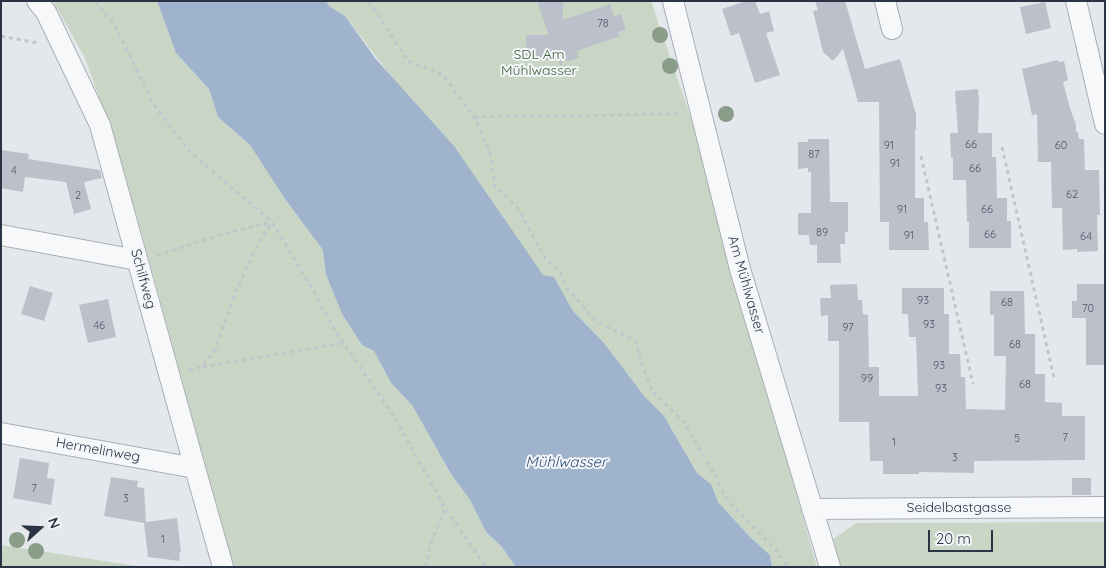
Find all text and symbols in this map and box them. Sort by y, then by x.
house number: 78 [597,17,609,31]
park label: SDL Am Mühlwasser [501,47,577,80]
house number: 66 [965,138,977,152]
house number: 91 [884,139,894,153]
house number: 60 [1055,139,1067,153]
house number: 87 [808,148,820,162]
house number: 91 [890,157,900,171]
house number: 66 [969,162,981,176]
house number: 4 [11,164,17,178]
house number: 62 [1066,188,1078,202]
house number: 2 [75,189,81,203]
house number: 91 [897,203,907,217]
house number: 66 [981,203,993,217]
house number: 89 [816,226,828,240]
house number: 66 [984,228,996,242]
house number: 91 [904,229,914,243]
house number: 64 [1080,230,1092,244]
street label: Am Mühlwasser [724,234,768,336]
street label: Schilfweg [127,247,159,311]
house number: 93 [917,294,929,308]
house number: 68 [1001,296,1013,310]
house number: 70 [1082,302,1094,316]
house number: 93 [923,318,935,332]
house number: 46 [93,319,105,333]
house number: 97 [842,321,854,335]
house number: 68 [1009,338,1021,352]
house number: 93 [933,359,945,373]
house number: 99 [861,372,873,386]
house number: 68 [1019,378,1031,392]
house number: 93 [935,382,947,396]
house number: 7 [1062,431,1068,445]
house number: 5 [1014,432,1020,446]
street label: Hermelinweg [54,434,142,466]
house number: 1 [892,436,896,450]
house number: 3 [952,451,958,465]
water label: Mühlwasser [525,453,607,471]
house number: 7 [31,482,37,496]
house number: 3 [123,492,129,506]
street label: Seidelbastgasse [907,500,1011,516]
north arrow [15,503,65,553]
text: N [44,515,64,531]
scale bar [931,520,996,552]
text: 20 m [936,529,971,548]
house number: 1 [161,533,165,547]

